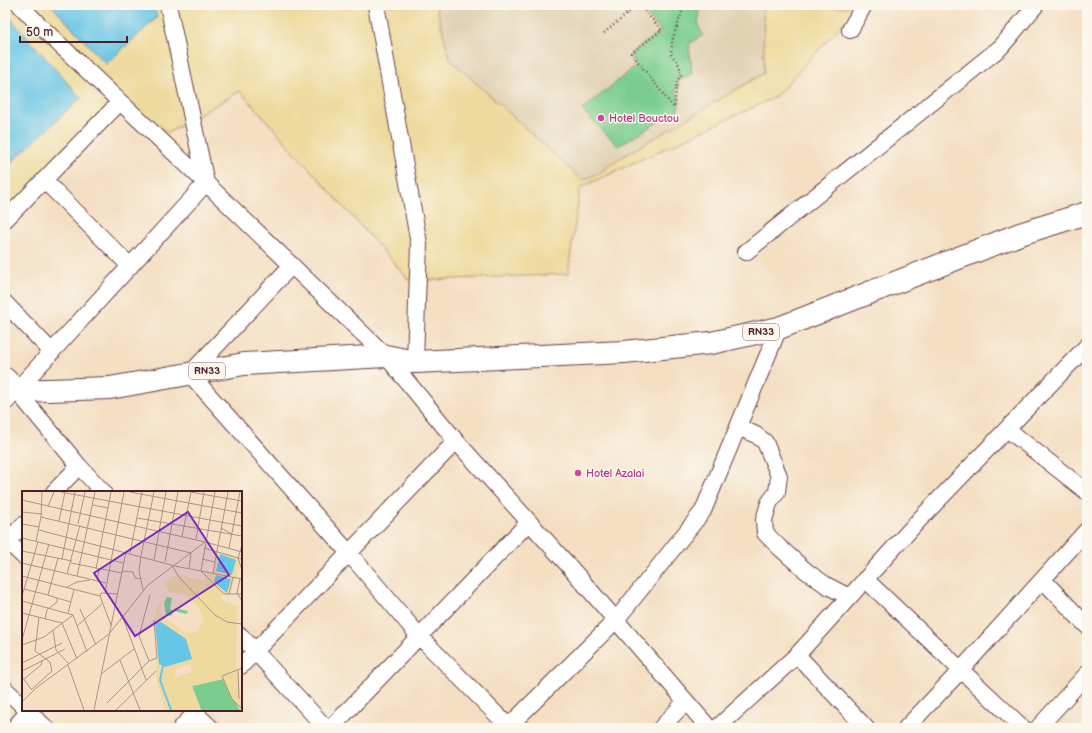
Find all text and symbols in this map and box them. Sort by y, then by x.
scale bar [20,18,127,44]
text: 50 m [26,25,53,40]
place label: Hotel Bouctou [609,112,679,125]
marker: Hotel Bouctou [596,113,606,123]
road number: RN33 [743,324,779,340]
road number: RN33 [189,363,225,379]
place label: Hotel Azalai [586,467,644,480]
marker: Hotel Azalai [573,468,583,478]
inset map [22,491,242,711]

